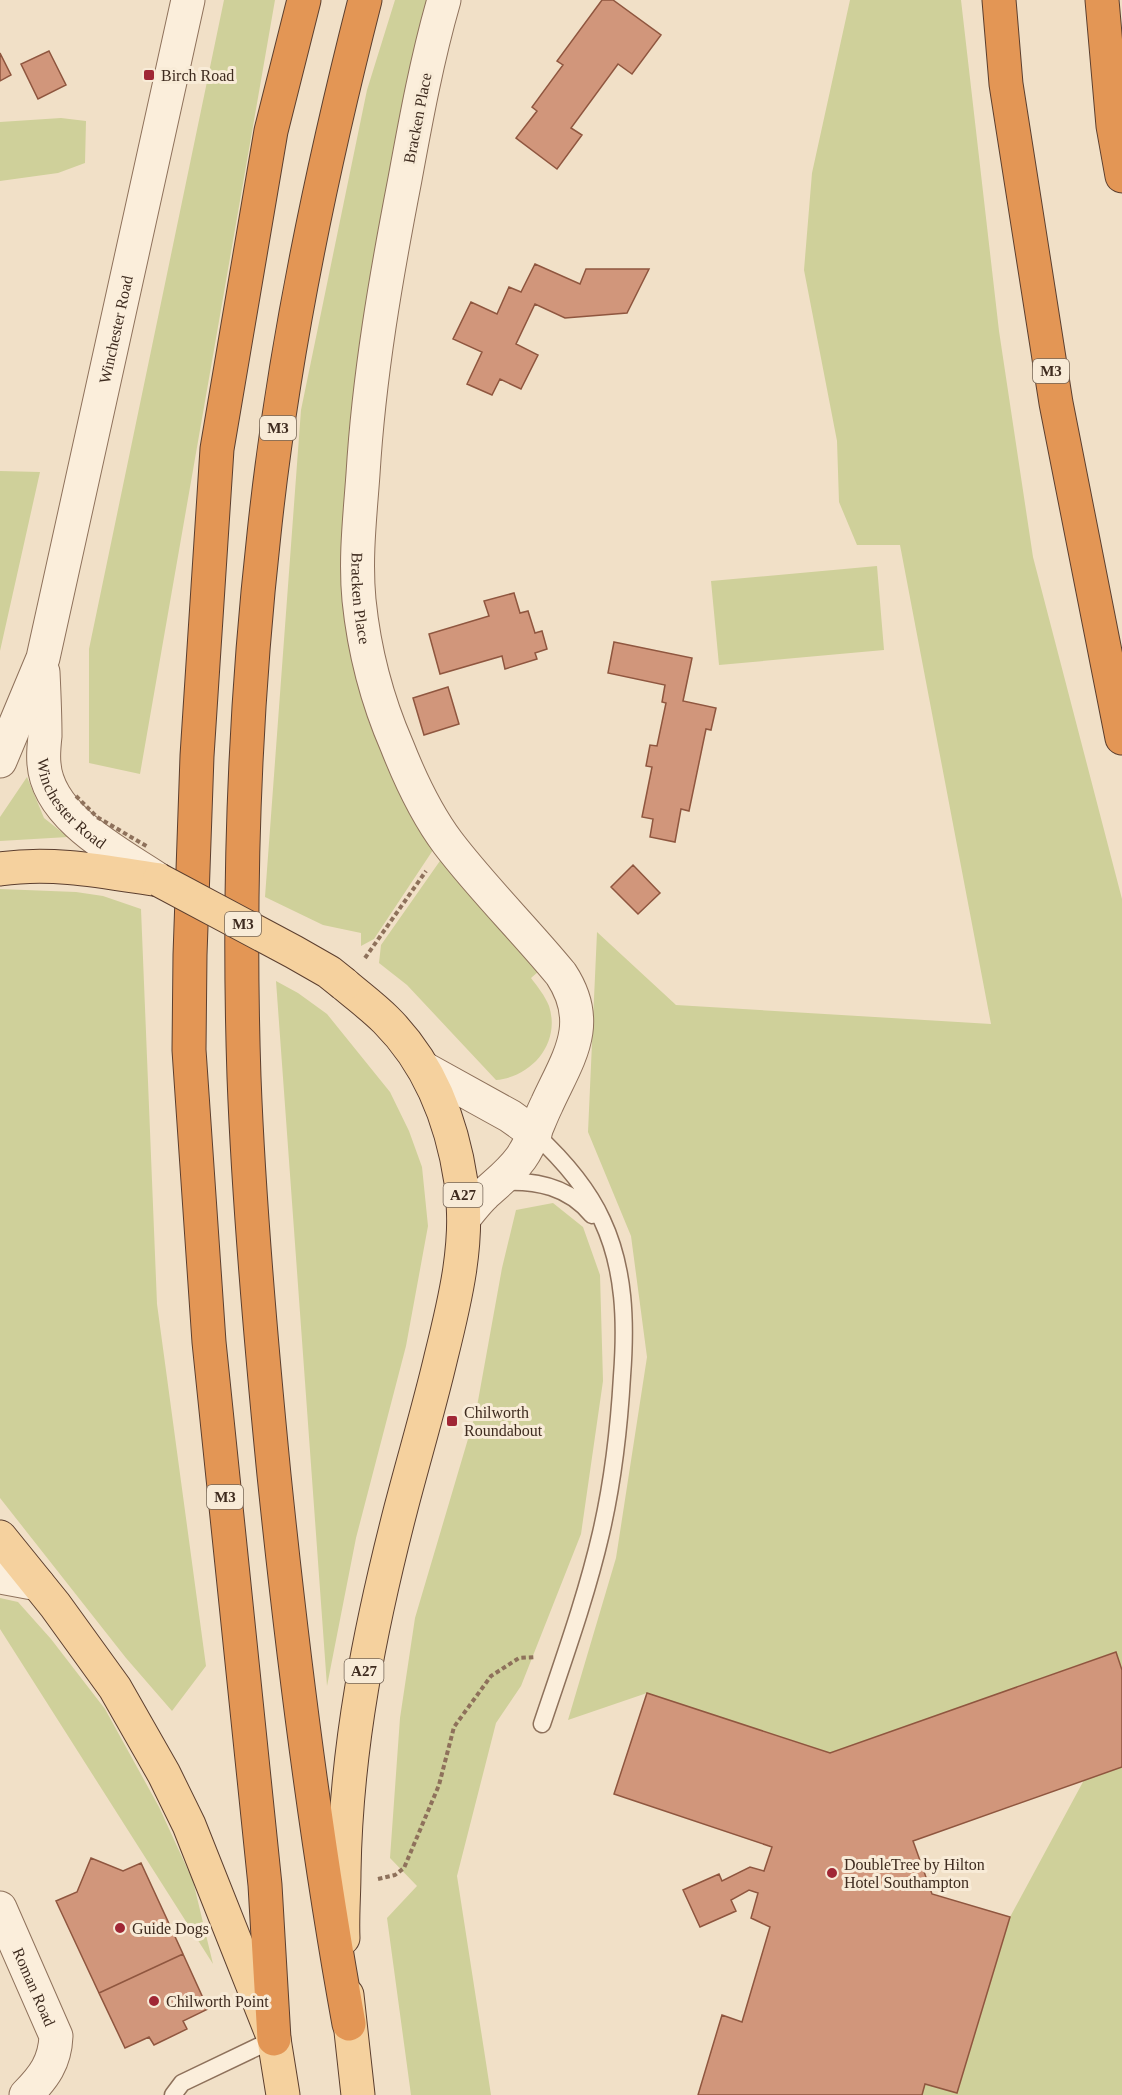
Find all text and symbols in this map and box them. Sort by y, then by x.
place label: Birch Road [161,67,234,84]
marker: Birch Road [142,68,156,82]
street label: Bracken Place [400,71,435,165]
street label: Winchester Road [96,274,136,385]
road number: M3 [1033,359,1069,383]
road number: M3 [260,416,296,440]
street label: Bracken Place [348,552,373,645]
street label: Winchester Road [34,757,109,852]
road number: M3 [225,912,261,936]
road number: A27 [444,1183,482,1207]
place label: Chilworth Roundabout [464,1404,543,1439]
marker: Chilworth Roundabout [445,1414,459,1428]
road number: M3 [207,1485,243,1509]
road number: A27 [344,1659,384,1683]
place label: DoubleTree by Hilton Hotel Southampton [844,1856,985,1892]
marker: DoubleTree by Hilton Hotel Southampton [825,1866,839,1880]
place label: Guide Dogs [132,1920,209,1938]
marker: Guide Dogs [113,1921,127,1935]
street label: Roman Road [9,1945,59,2029]
place label: Chilworth Point [166,1993,269,2010]
marker: Chilworth Point [147,1994,161,2008]

